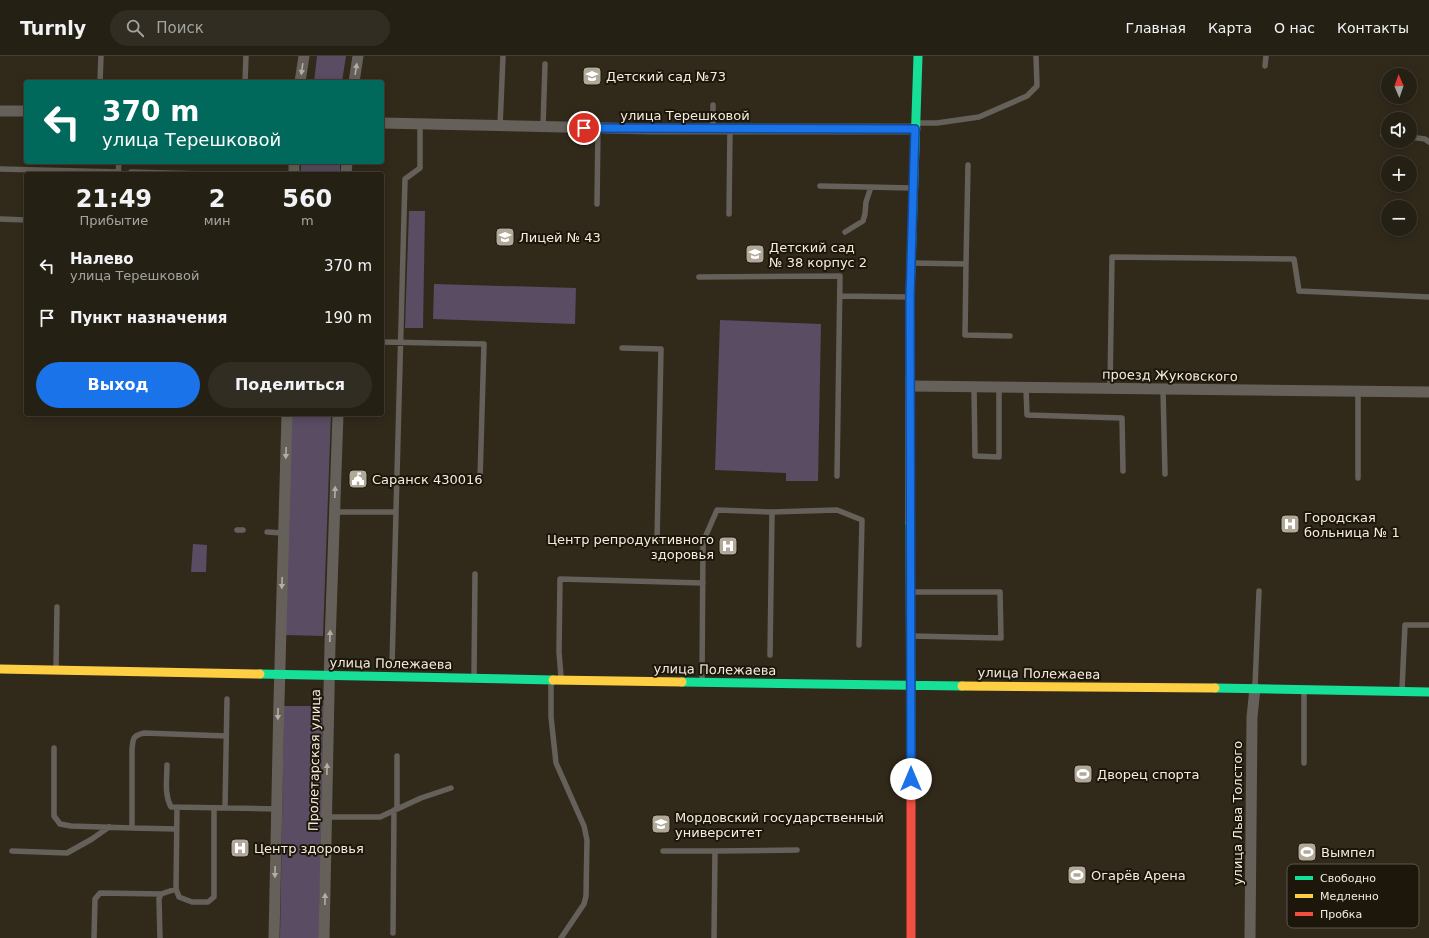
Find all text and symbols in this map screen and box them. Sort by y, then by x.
search box [110,10,390,46]
text: Turnly [20,17,86,39]
icon: search [124,17,146,39]
text: Поиск [156,19,204,37]
text: Главная [1125,20,1186,36]
text: Карта [1208,20,1252,36]
text: О нас [1274,20,1315,36]
text: Контакты [1337,20,1409,36]
one-way arrow [299,63,305,75]
one-way arrow [353,63,359,75]
school or university icon: Детский сад №73 [581,65,603,87]
north arrow [1381,68,1417,104]
map controls [1381,68,1417,236]
place label: Детский сад №73 [606,69,726,84]
text: 370 m [102,95,199,128]
icon: left [36,96,88,148]
street label: улица Терешковой [620,108,750,123]
pin [567,111,601,145]
button: sound [1381,112,1417,148]
icon: arrive [573,117,595,139]
text: улица Терешковой [102,129,281,150]
button: + [1381,156,1417,192]
text: 21:49 [76,185,152,213]
text: 2 [209,185,225,213]
text: 560 [282,185,332,213]
button: − [1381,200,1417,236]
text: Прибытие [79,213,148,228]
text: мин [204,213,231,228]
text: m [301,213,314,228]
school or university icon: Лицей № 43 [494,226,516,248]
place label: Лицей № 43 [519,230,601,245]
place label: Детский сад № 38 корпус 2 [769,240,867,270]
school or university icon: Детский сад № 38 корпус 2 [744,243,766,265]
text: Налево [70,250,134,268]
icon: left [36,255,58,277]
text: 370 m [324,257,372,275]
text: улица Терешковой [70,268,199,283]
icon: arrive [36,307,58,329]
text: Пункт назначения [70,309,227,327]
text: 190 m [324,309,372,327]
button: Выход [36,362,200,408]
button: Поделиться [208,362,372,408]
street label: проезд Жуковского [1102,367,1238,384]
one-way arrow [282,447,289,459]
public building icon: Саранск 430016 [347,468,369,490]
place label: Саранск 430016 [372,472,483,487]
one-way arrow [332,485,338,498]
place label: Городская больница № 1 [1304,510,1400,540]
hospital icon: Городская больница № 1 [1279,513,1301,535]
place label: Центр репродуктивного здоровья [547,532,714,562]
hospital icon: Центр репродуктивного здоровья [717,535,739,557]
one-way arrow [279,577,285,590]
one-way arrow [327,629,333,642]
street label: улица Полежаева [329,655,452,672]
street label: улица Полежаева [653,661,776,678]
street label: улица Полежаева [977,665,1100,682]
street label: Пролетарская улица [306,689,323,831]
one-way arrow [275,708,282,720]
street label: улица Льва Толстого [1230,741,1245,885]
position arrow [890,758,932,800]
one-way arrow [324,763,331,775]
sports icon: Дворец cпорта [1072,763,1094,785]
place label: Дворец cпорта [1097,767,1199,782]
place label: Мордовский государственный университет [675,810,884,840]
school or university icon: Мордовский государственный университет [650,813,672,835]
hospital icon: Центр здоровья [229,837,251,859]
place label: Центр здоровья [254,841,364,856]
sports icon: Вымпел [1296,841,1318,863]
place label: Вымпел [1321,845,1375,860]
sports icon: Огарёв Арена [1066,864,1088,886]
legend [1287,864,1419,928]
one-way arrow [272,866,279,878]
place label: Огарёв Арена [1091,868,1186,883]
text: Свободно [1320,872,1376,885]
text: Медленно [1320,890,1379,903]
one-way arrow [322,892,328,905]
text: Пробка [1320,908,1362,921]

